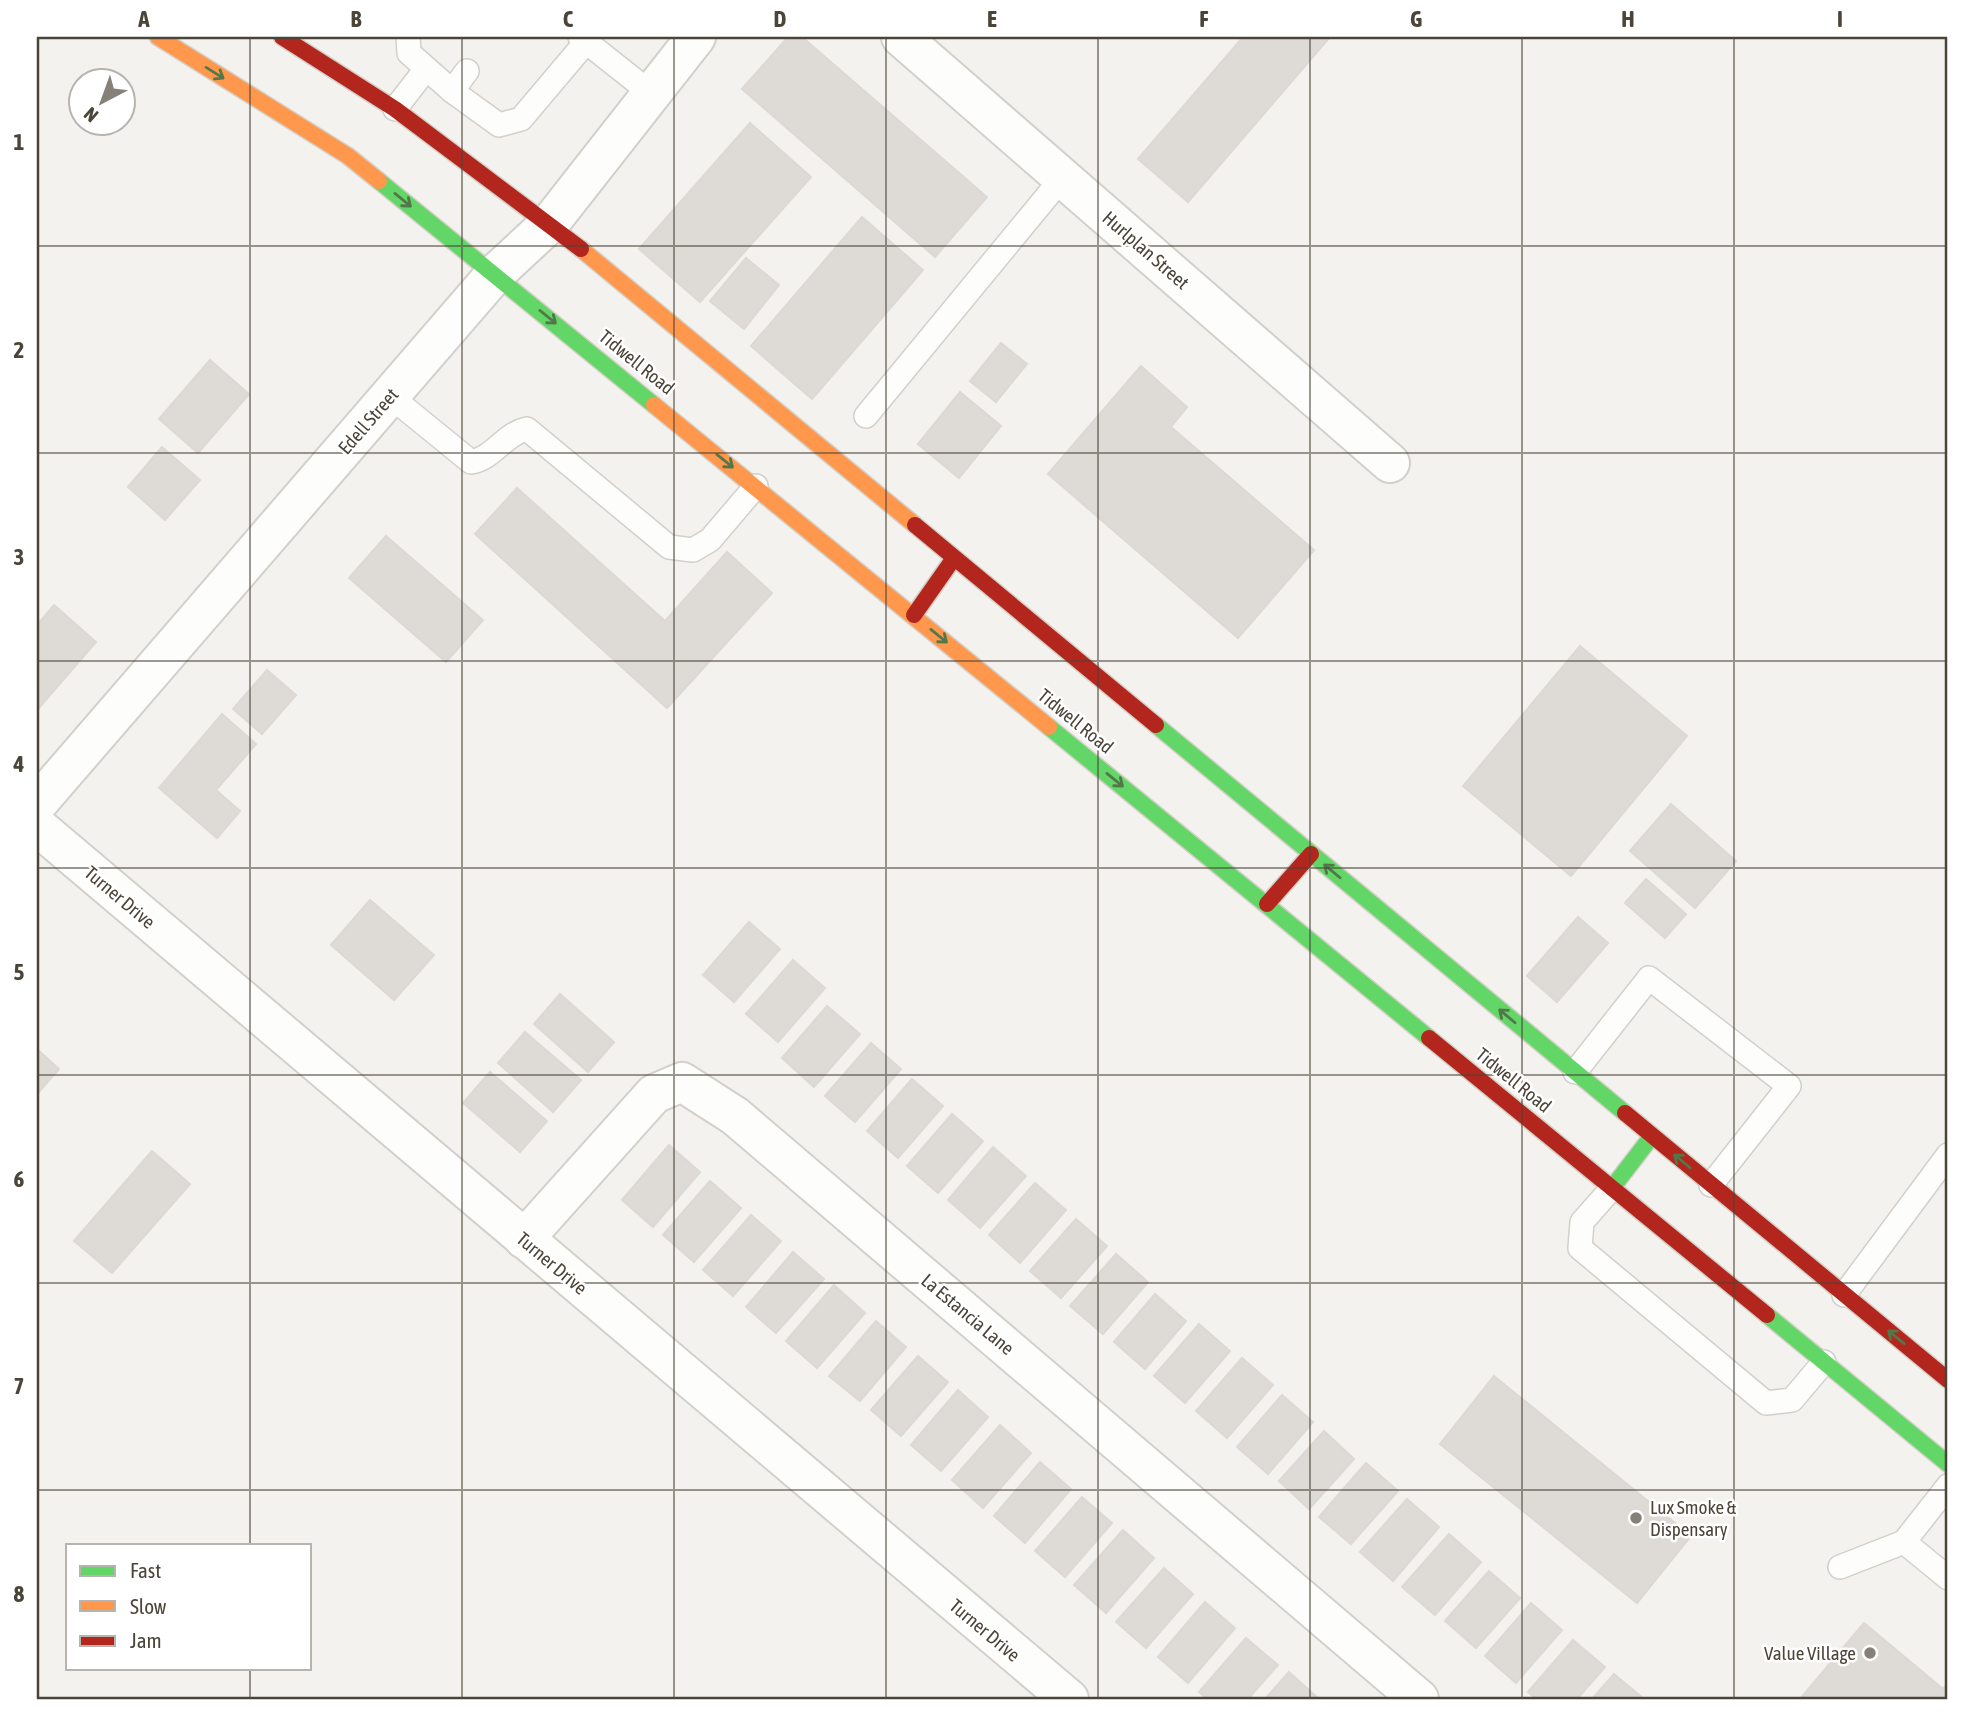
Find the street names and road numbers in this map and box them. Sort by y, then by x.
street label: Hurlplan Street [1098,207,1194,293]
street label: Tidwell Road [595,325,679,399]
street label: Edell Street [333,384,403,458]
street label: Tidwell Road [1034,684,1118,758]
street label: Turner Drive [80,861,160,933]
street label: Tidwell Road [1472,1043,1556,1117]
street label: Turner Drive [512,1227,592,1299]
street label: La Estancia Lane [917,1269,1019,1359]
street label: Turner Drive [945,1594,1025,1666]

